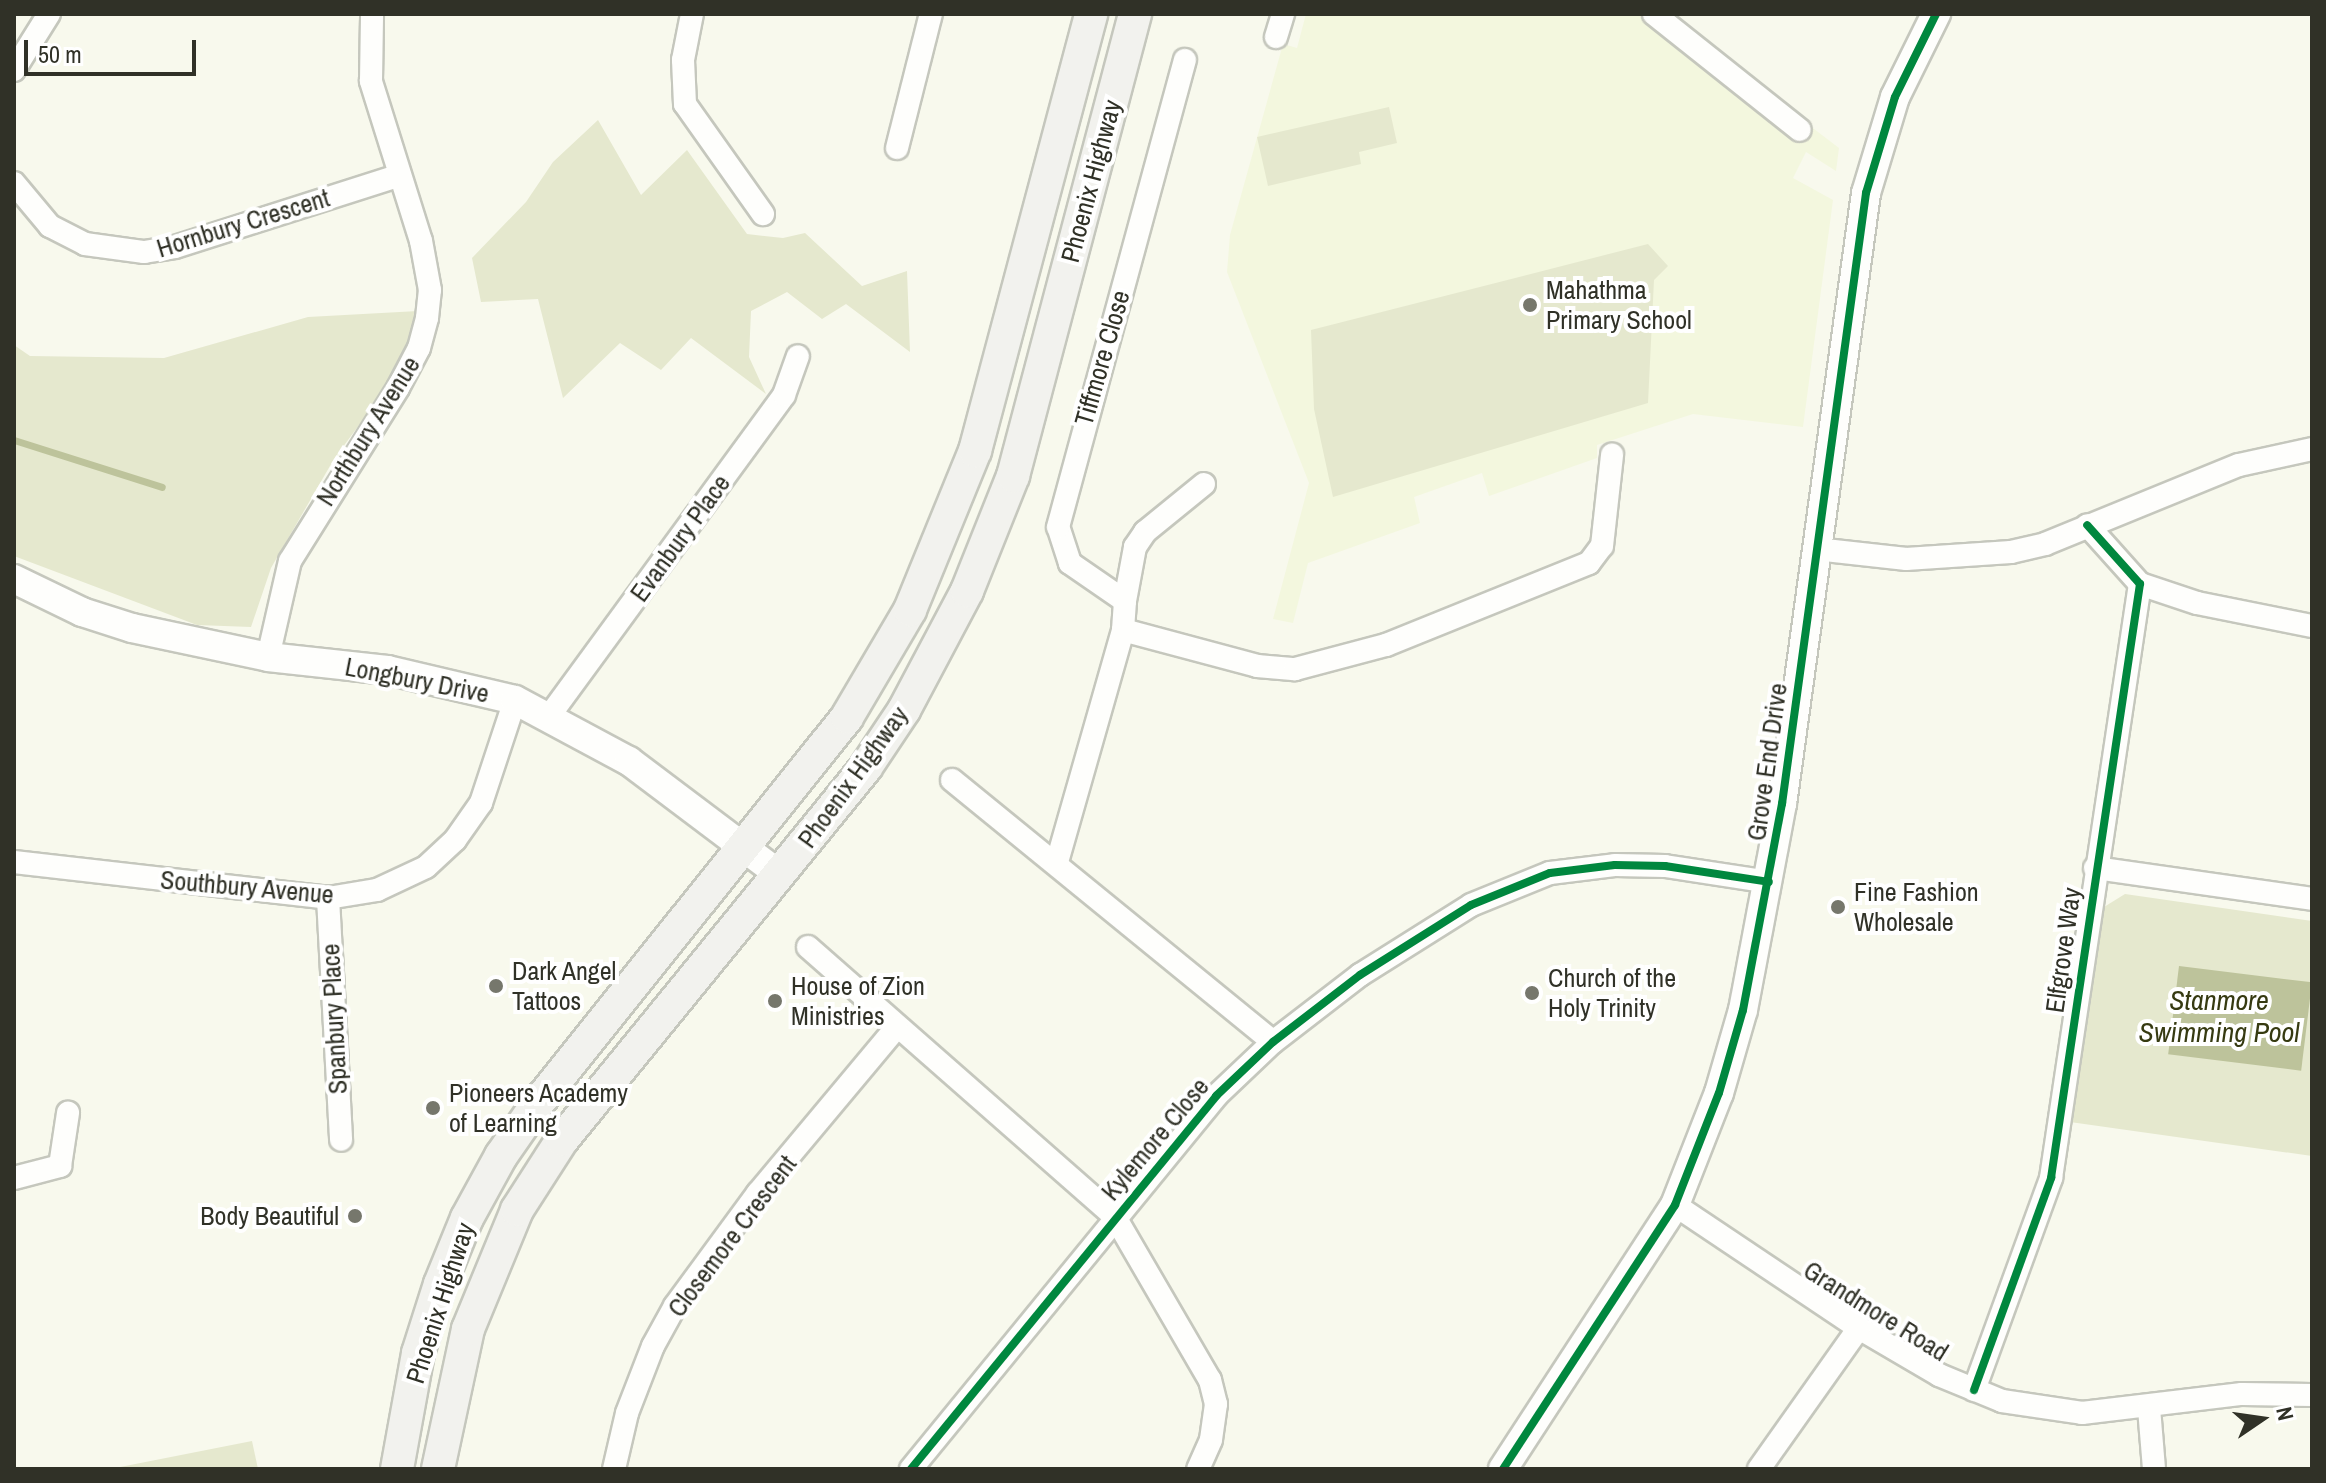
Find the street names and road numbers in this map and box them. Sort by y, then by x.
street label: Phoenix Highway [1054,96,1128,266]
street label: Hornbury Crescent [153,182,333,264]
street label: Tiffmore Close [1068,287,1136,429]
street label: Northbury Avenue [309,350,427,512]
street label: Evanbury Place [623,468,737,608]
street label: Longbury Drive [342,651,492,709]
street label: Grove End Drive [1741,681,1793,843]
street label: Phoenix Highway [791,700,915,854]
street label: Southbury Avenue [158,864,336,910]
street label: Elfgrove Way [2039,885,2087,1015]
street label: Spanbury Place [314,943,354,1095]
street label: Kylemore Close [1095,1071,1215,1207]
street label: Closemore Crescent [661,1149,803,1323]
street label: Phoenix Highway [399,1219,481,1387]
street label: Grandmore Road [1798,1254,1954,1368]

